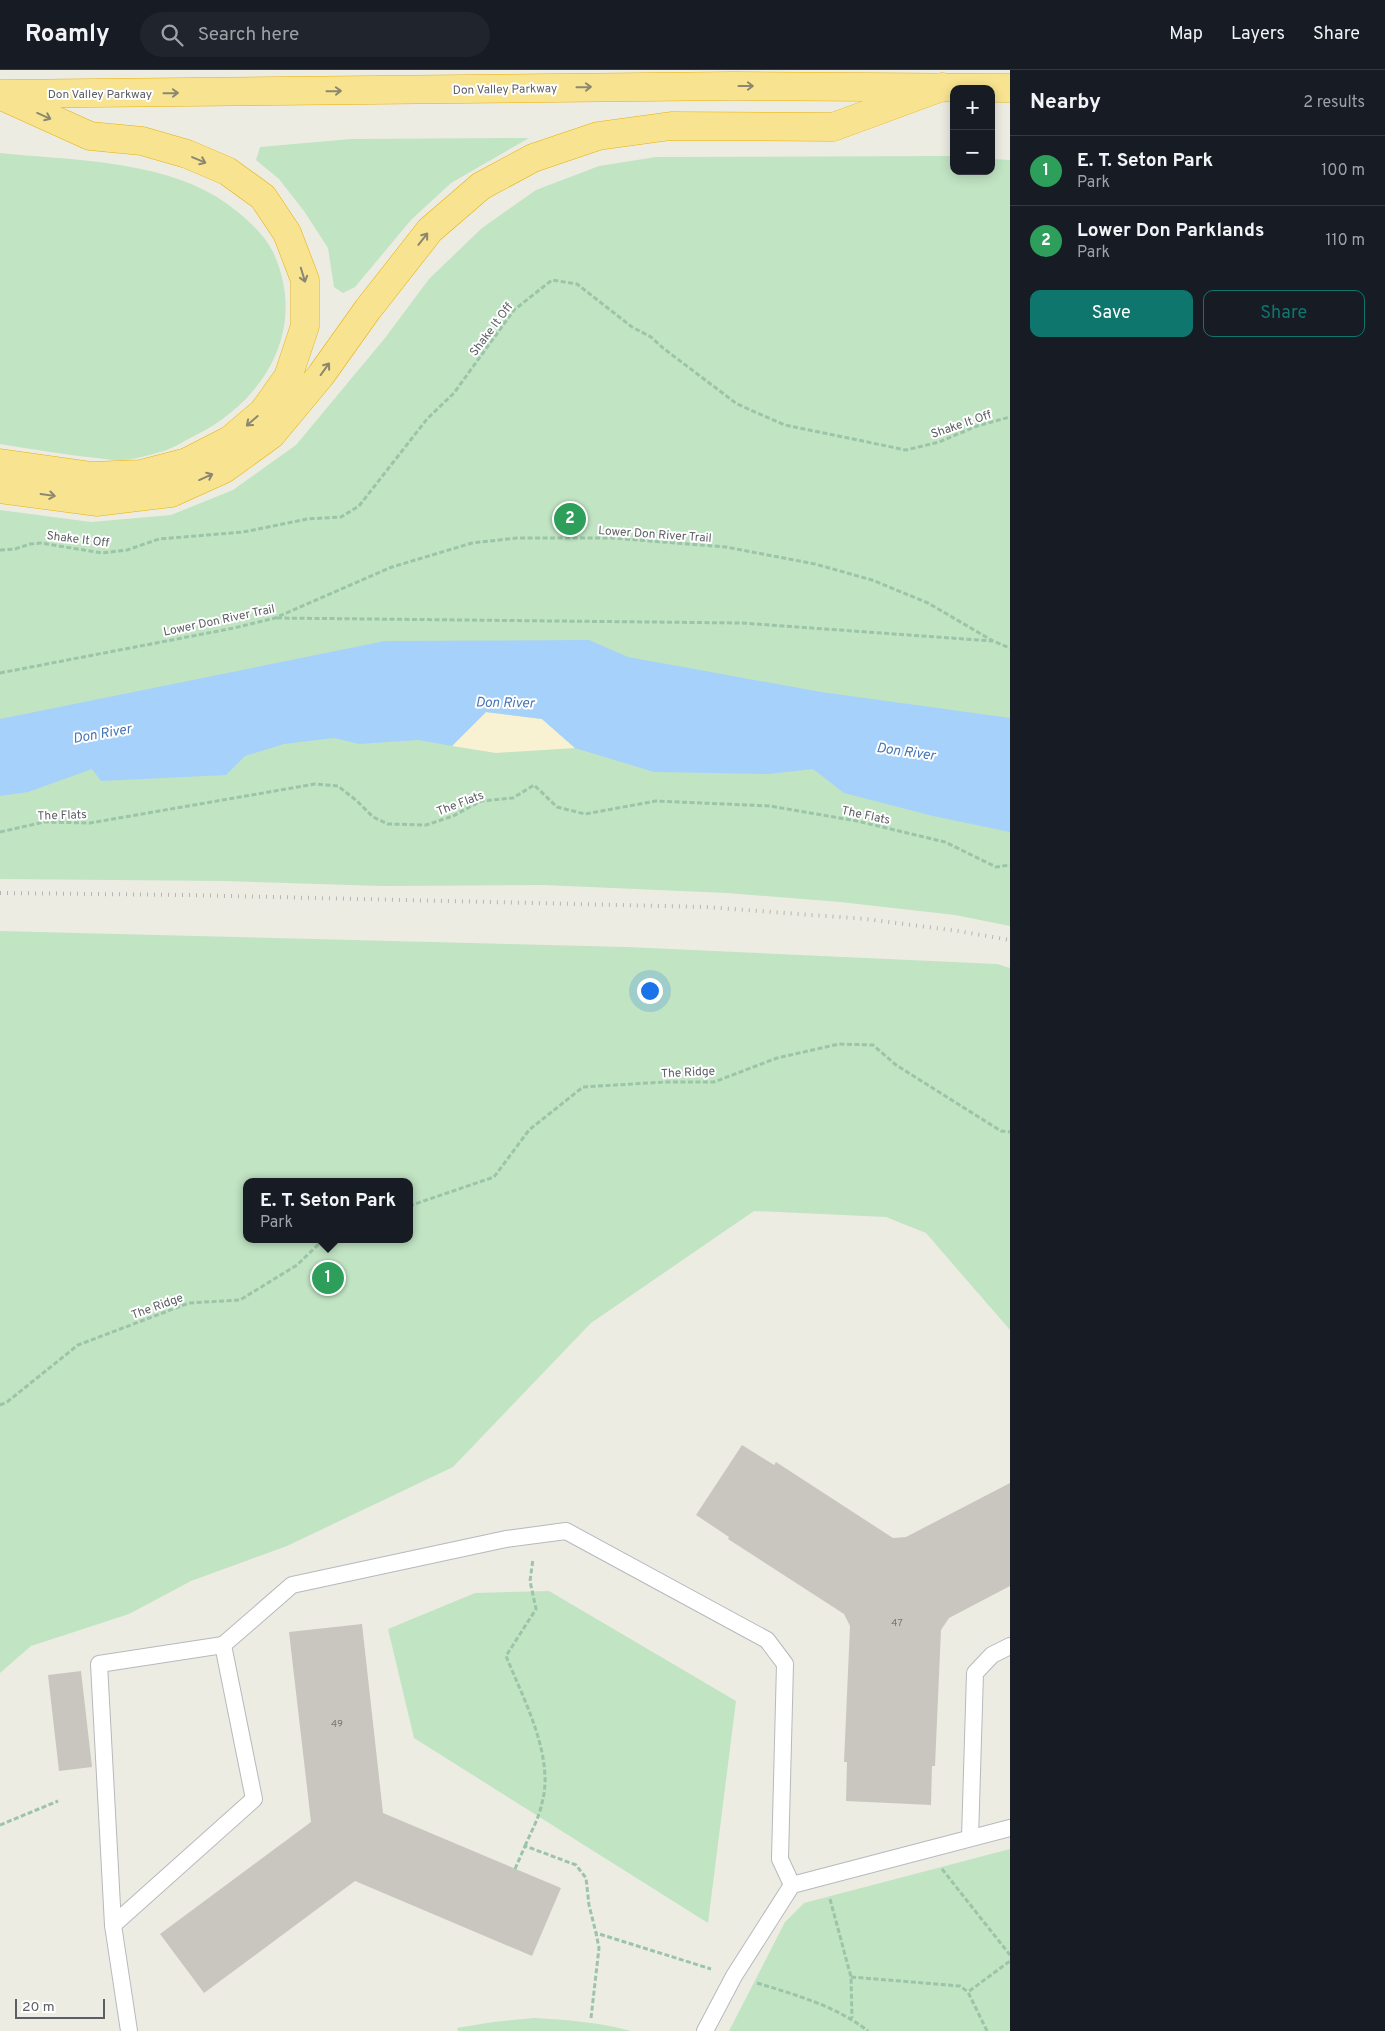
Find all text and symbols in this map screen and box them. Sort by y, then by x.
search box [140,12,490,57]
text: Roamly [25,20,110,50]
icon: search [158,21,186,49]
text: Search here [198,23,299,47]
text: Map [1169,23,1203,46]
text: Layers [1231,23,1285,46]
text: Share [1313,23,1360,46]
street label: Don Valley Parkway [453,81,557,99]
one-way arrow [738,81,754,91]
one-way arrow [575,83,591,92]
map controls [950,85,995,175]
button: + [950,85,995,130]
one-way arrow [325,86,341,96]
street label: Don Valley Parkway [48,87,152,103]
one-way arrow [162,88,179,98]
text: Nearby [1030,89,1101,116]
text: 2 results [1303,93,1365,113]
one-way arrow [36,111,51,121]
button: − [950,130,995,175]
text: E. T. Seton Park [1077,149,1213,173]
one-way arrow [191,155,206,165]
text: 1 [1043,161,1049,181]
text: 100 m [1321,161,1365,181]
text: Park [1077,173,1110,193]
text: Lower Don Parklands [1077,219,1264,243]
text: 2 [1041,231,1051,251]
text: 110 m [1325,231,1365,251]
one-way arrow [417,233,428,246]
text: Park [1077,243,1110,263]
one-way arrow [298,267,308,283]
button: Save [1030,290,1193,337]
button: Share [1203,290,1365,337]
street label: Shake It Off [466,300,517,360]
one-way arrow [320,362,330,376]
street label: Shake It Off [929,407,994,443]
one-way arrow [246,415,259,426]
one-way arrow [198,472,213,482]
one-way arrow [40,490,56,500]
pin: 2 [554,500,586,538]
street label: Lower Don River Trail [598,523,712,547]
street label: Shake It Off [46,528,110,552]
street label: Lower Don River Trail [162,601,276,641]
water label: Don River [475,694,536,713]
water label: Don River [72,721,134,748]
water label: Don River [875,740,938,765]
street label: The Flats [434,788,486,820]
street label: The Flats [840,803,892,829]
street label: The Flats [37,807,87,825]
your location [637,978,663,1004]
street label: The Ridge [661,1064,716,1082]
popup [243,1178,413,1243]
text: E. T. Seton Park [260,1189,396,1213]
text: Park [260,1213,293,1233]
pin: 1 [312,1259,344,1297]
street label: The Ridge [129,1290,186,1324]
house number: 47 [891,1617,903,1630]
house number: 49 [331,1718,343,1731]
scale bar [15,1996,105,2019]
text: 20 m [22,1999,55,2016]

